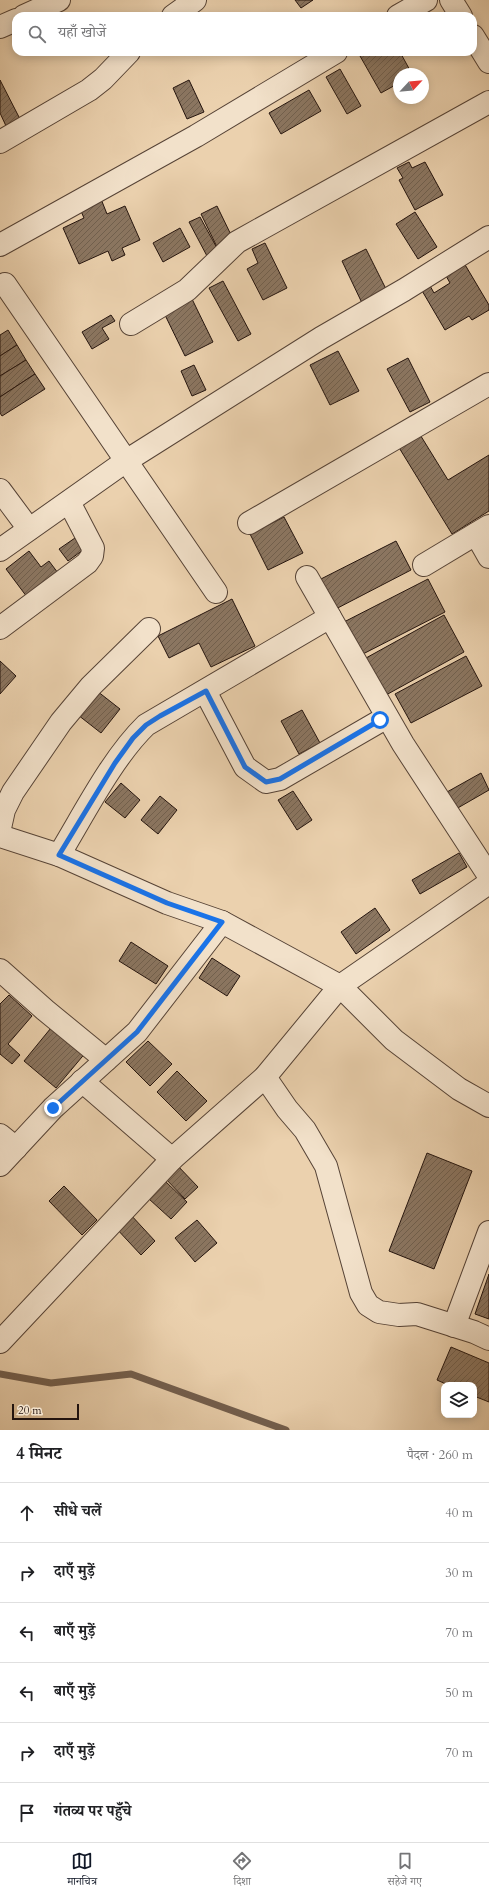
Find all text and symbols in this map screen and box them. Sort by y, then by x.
search box [12,12,477,56]
text: यहाँ खोजें [58,22,106,42]
icon: search [26,23,48,45]
north arrow [393,68,429,104]
route start [371,711,389,729]
route end [44,1099,62,1117]
map controls [441,1382,477,1418]
button: layers [441,1382,477,1418]
scale bar [12,1402,79,1421]
text: 20 m [18,1403,42,1418]
text: 4 मिनट [16,1442,62,1465]
text: पैदल · 260 m [407,1446,473,1464]
text: सीधे चलें [54,1501,102,1521]
icon: ahead [16,1502,38,1524]
text: 40 m [445,1504,473,1522]
text: दाएँ मुड़ें [54,1561,95,1581]
icon: right [16,1562,38,1584]
text: 30 m [445,1564,473,1582]
text: बाएँ मुड़ें [54,1621,95,1641]
icon: left [16,1622,38,1644]
text: 70 m [445,1624,473,1642]
text: बाएँ मुड़ें [54,1681,95,1701]
icon: left [16,1682,38,1704]
text: 50 m [445,1684,473,1702]
text: दाएँ मुड़ें [54,1741,95,1761]
icon: right [16,1742,38,1764]
text: 70 m [445,1744,473,1762]
text: गंतव्य पर पहुँचे [54,1801,131,1821]
icon: arrive [16,1802,38,1824]
tab: मानचित्र [67,1850,97,1892]
tab: दिशा [231,1850,253,1892]
tab: सहेजे गए [388,1850,422,1892]

